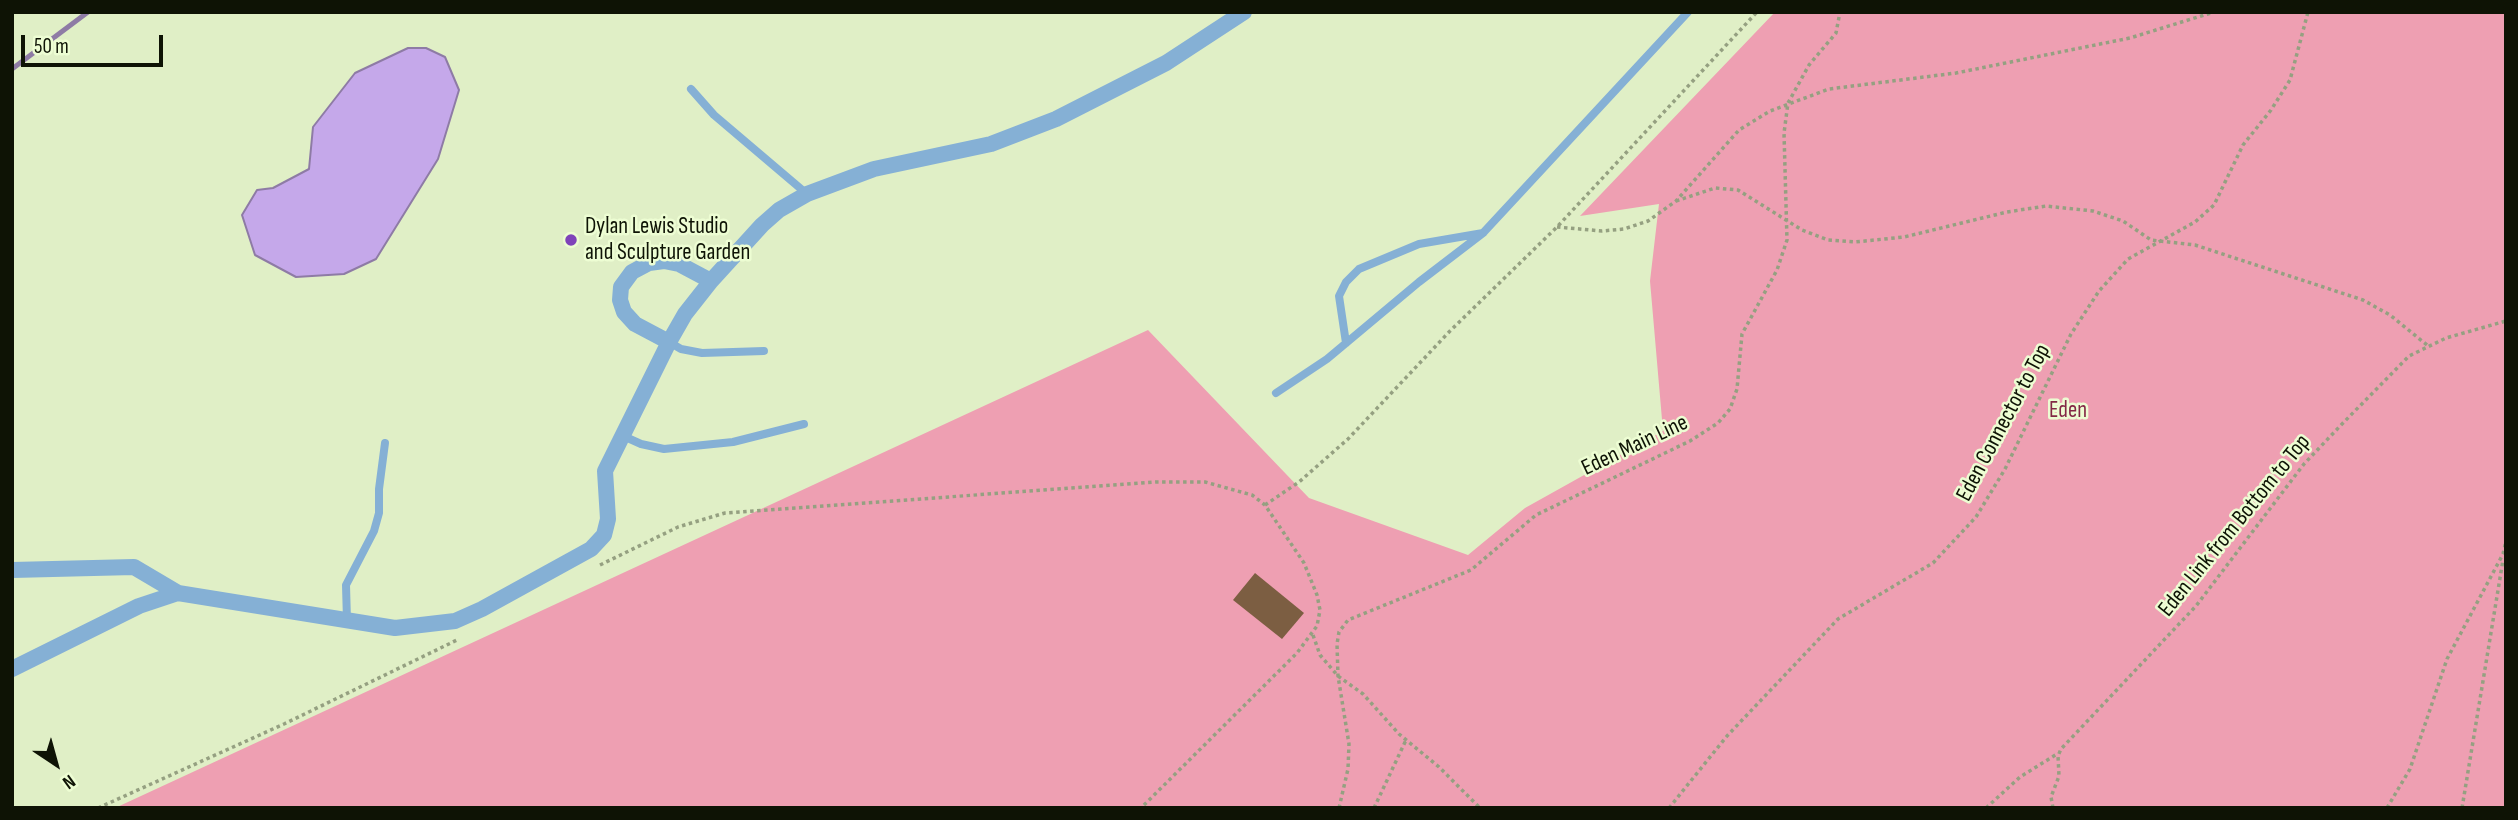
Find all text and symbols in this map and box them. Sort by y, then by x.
scale bar [24,21,166,65]
text: 50 m [34,34,69,59]
place label: Dylan Lewis Studio and Sculpture Garden [585,213,750,267]
marker: Dylan Lewis Studio and Sculpture Garden [563,232,579,248]
street label: Eden Connector to Top [1951,340,2057,506]
park label: Eden [2049,397,2087,425]
street label: Eden Main Line [1578,409,1692,483]
street label: Eden Link from Bottom to Top [2153,429,2317,623]
north arrow [21,729,91,799]
text: N [58,769,80,794]

